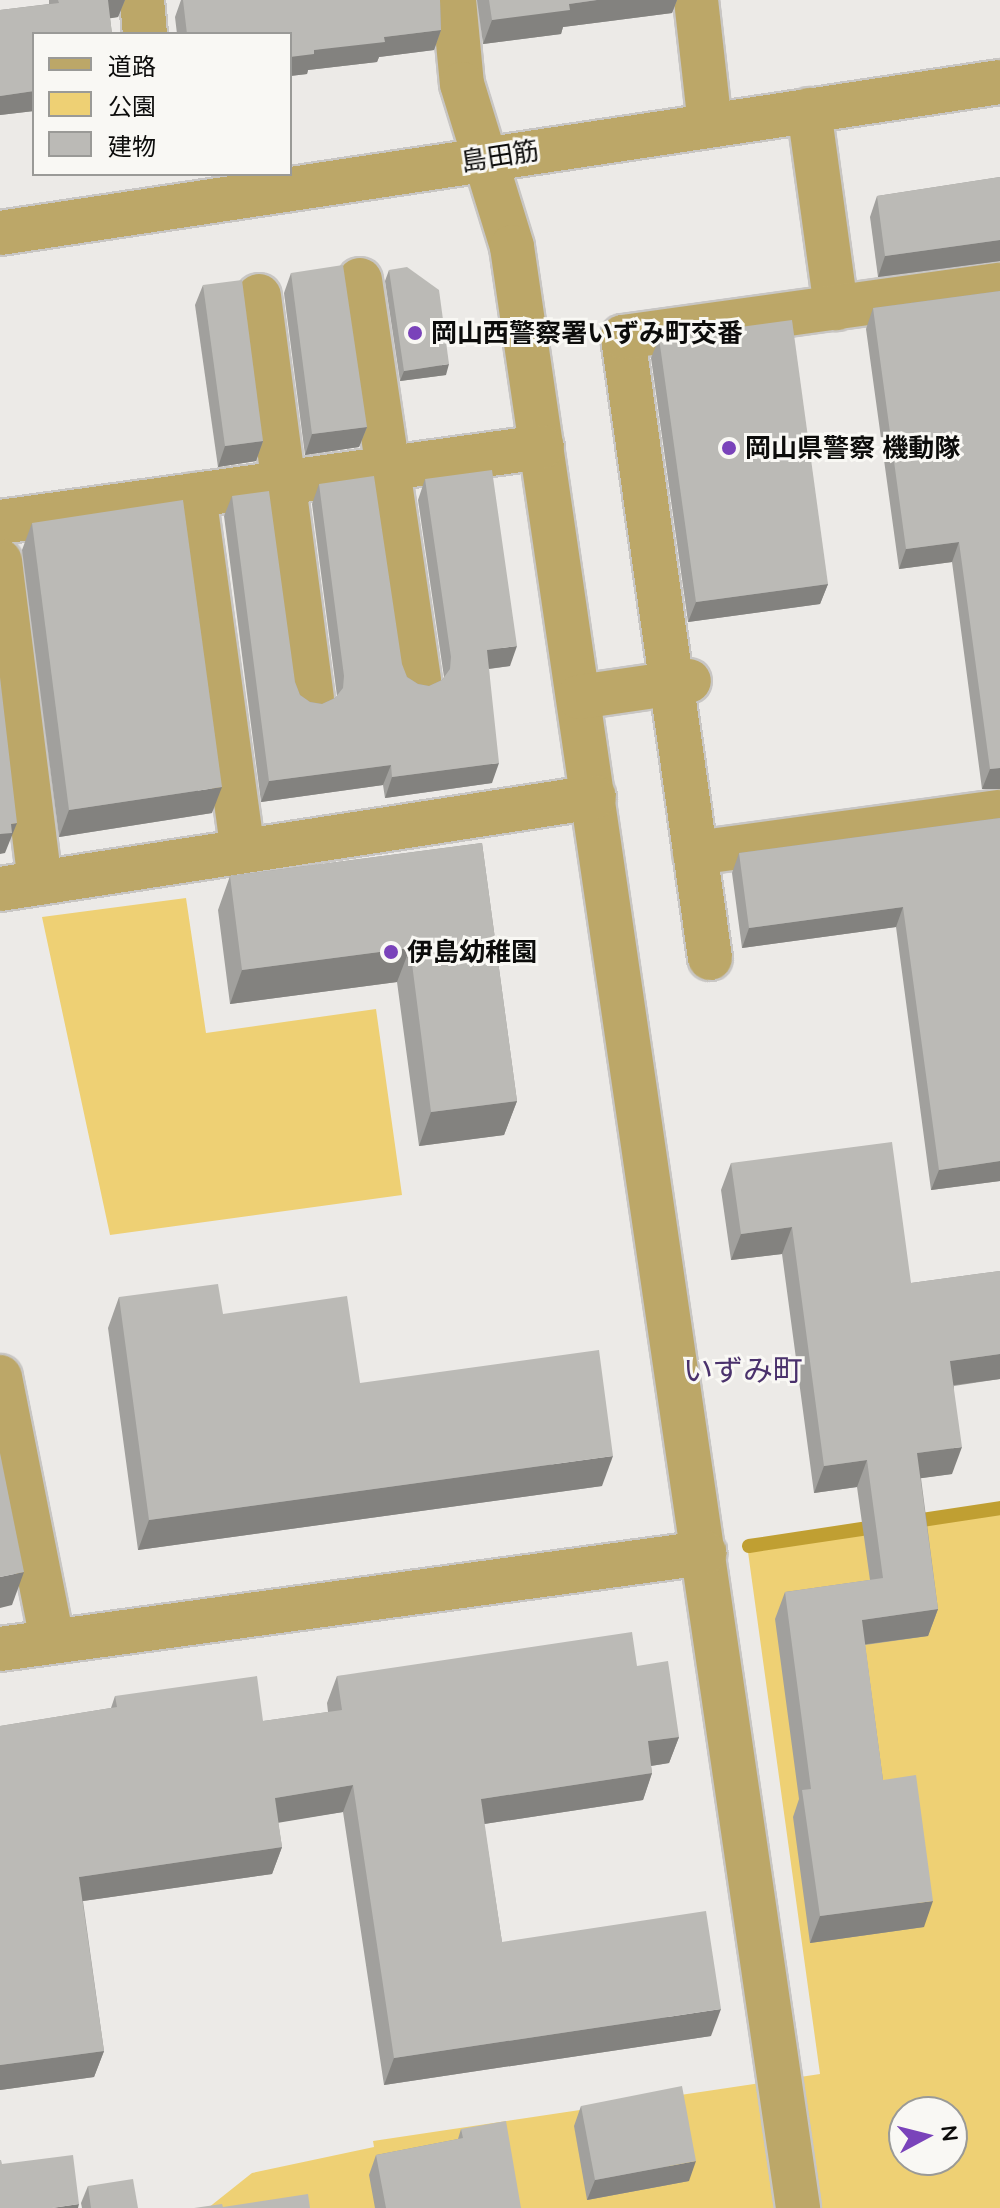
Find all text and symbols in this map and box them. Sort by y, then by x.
legend [32,32,292,176]
text: 道路 [108,51,156,81]
text: 公園 [108,91,156,121]
text: 建物 [108,131,156,161]
street label: 島田筋 [459,134,541,178]
place label: 岡山西警察署いずみ町交番 [431,317,743,349]
marker: 岡山西警察署いずみ町交番 [406,324,424,342]
place label: 岡山県警察 機動隊 [745,432,960,464]
marker: 岡山県警察 機動隊 [720,439,738,457]
place label: 伊島幼稚園 [407,936,537,968]
marker: 伊島幼稚園 [382,943,400,961]
district label: いずみ町 [683,1352,803,1388]
north arrow [888,2096,968,2176]
text: N [935,2124,965,2143]

